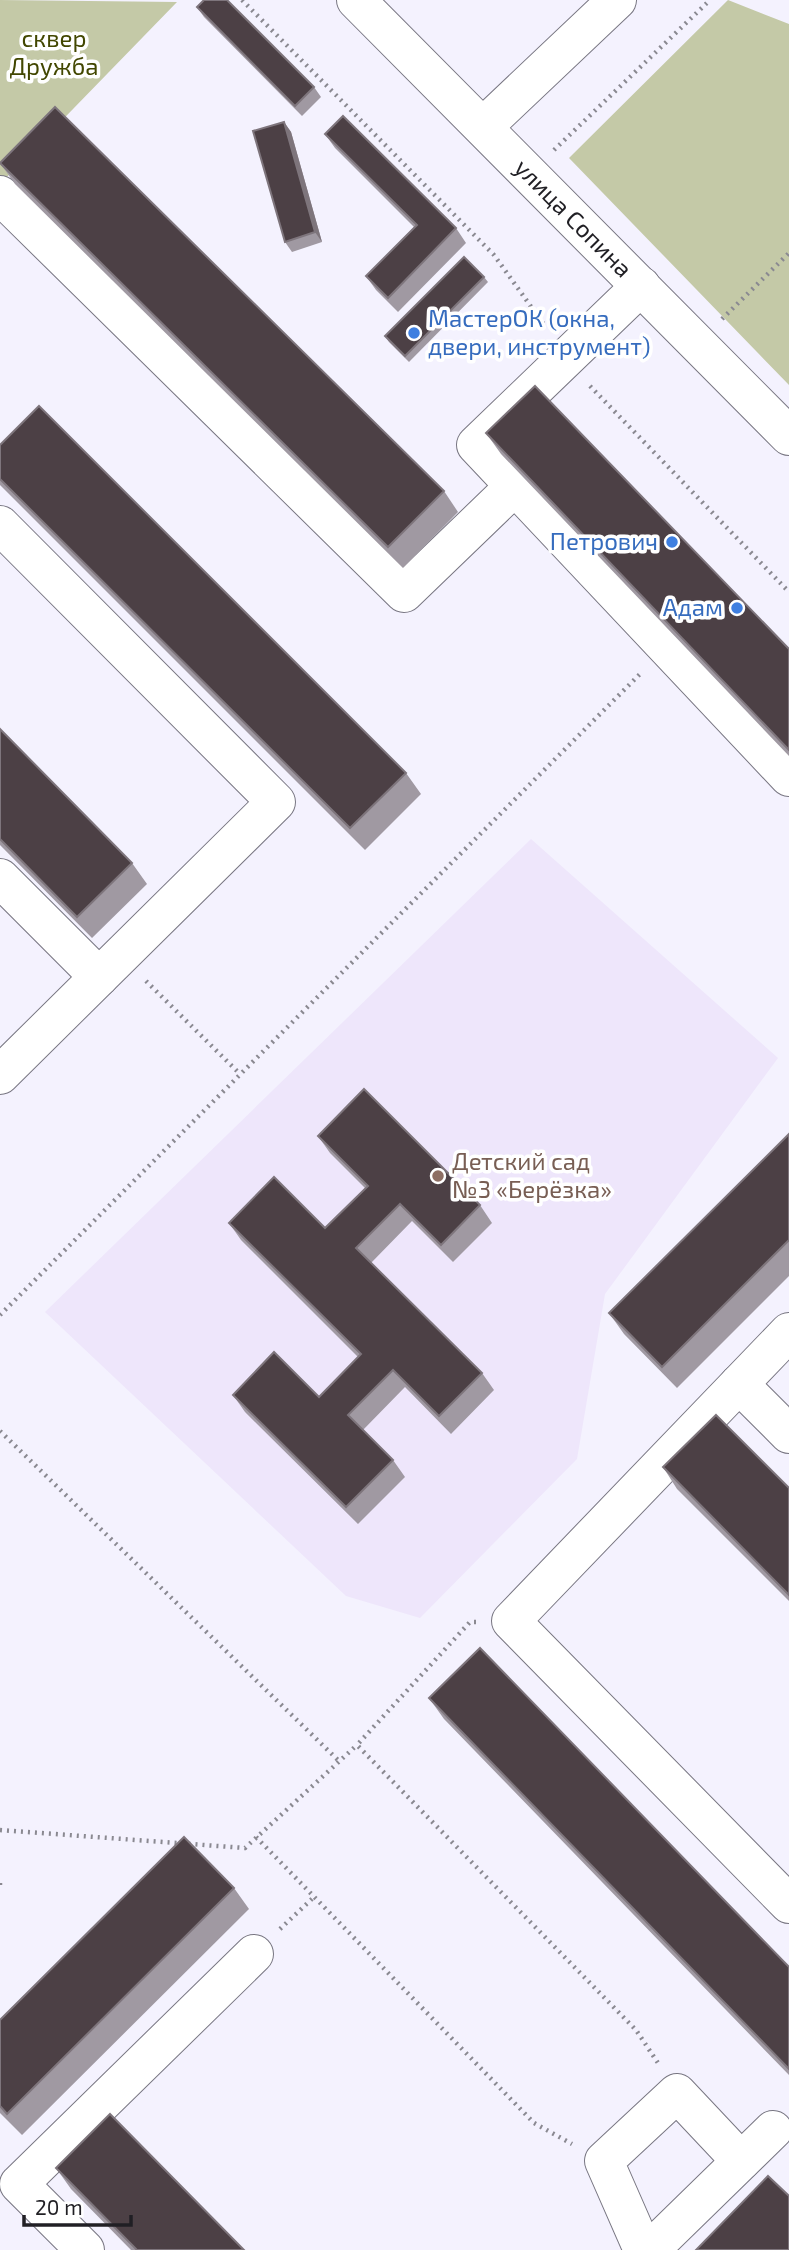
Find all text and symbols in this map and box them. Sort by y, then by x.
park label: сквер Дружба [9,23,99,81]
street label: улица Сопина [509,152,639,283]
place label: МастерОК (окна, двери, инструмент) [428,303,651,361]
marker: МастерОК (окна, двери, инструмент) [406,325,422,341]
place label: Петрович [550,526,658,555]
marker: Петрович [664,534,680,550]
place label: Адам [663,592,723,621]
marker: Адам [729,600,745,616]
place label: Детский сад №3 «Берёзка» [452,1146,612,1203]
marker: Детский сад №3 «Берёзка» [430,1168,446,1184]
scale bar [24,2184,131,2228]
text: 20 m [35,2194,83,2219]

